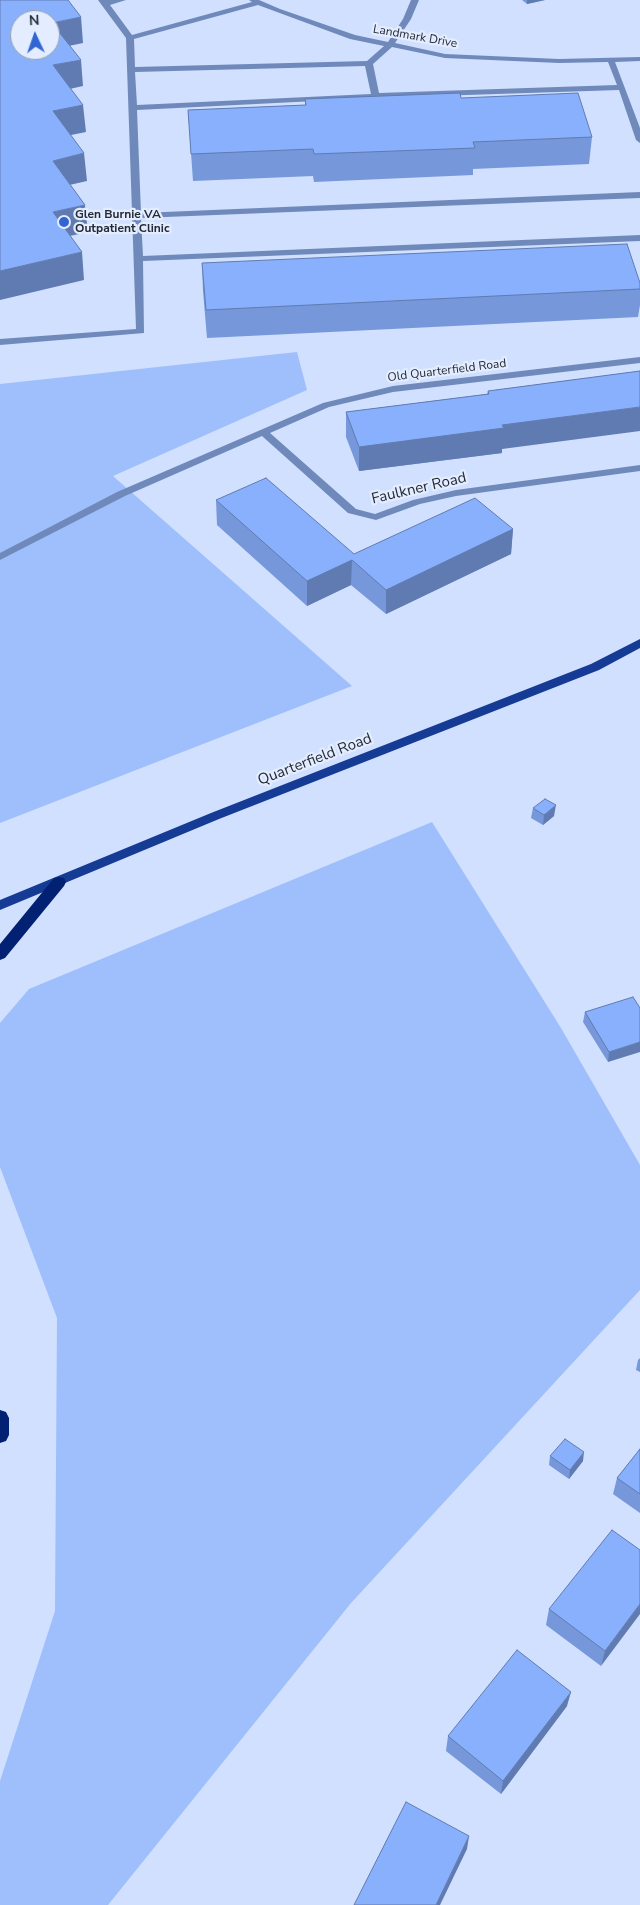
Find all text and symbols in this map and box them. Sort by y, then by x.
north arrow [10,10,60,60]
text: N [29,11,40,30]
street label: Landmark Drive [372,23,458,51]
place label: Glen Burnie VA Outpatient Clinic [75,208,170,236]
marker: Glen Burnie VA Outpatient Clinic [57,215,71,229]
street label: Old Quarterfield Road [387,357,507,385]
street label: Faulkner Road [370,469,468,509]
street label: Quarterfield Road [255,730,375,790]

